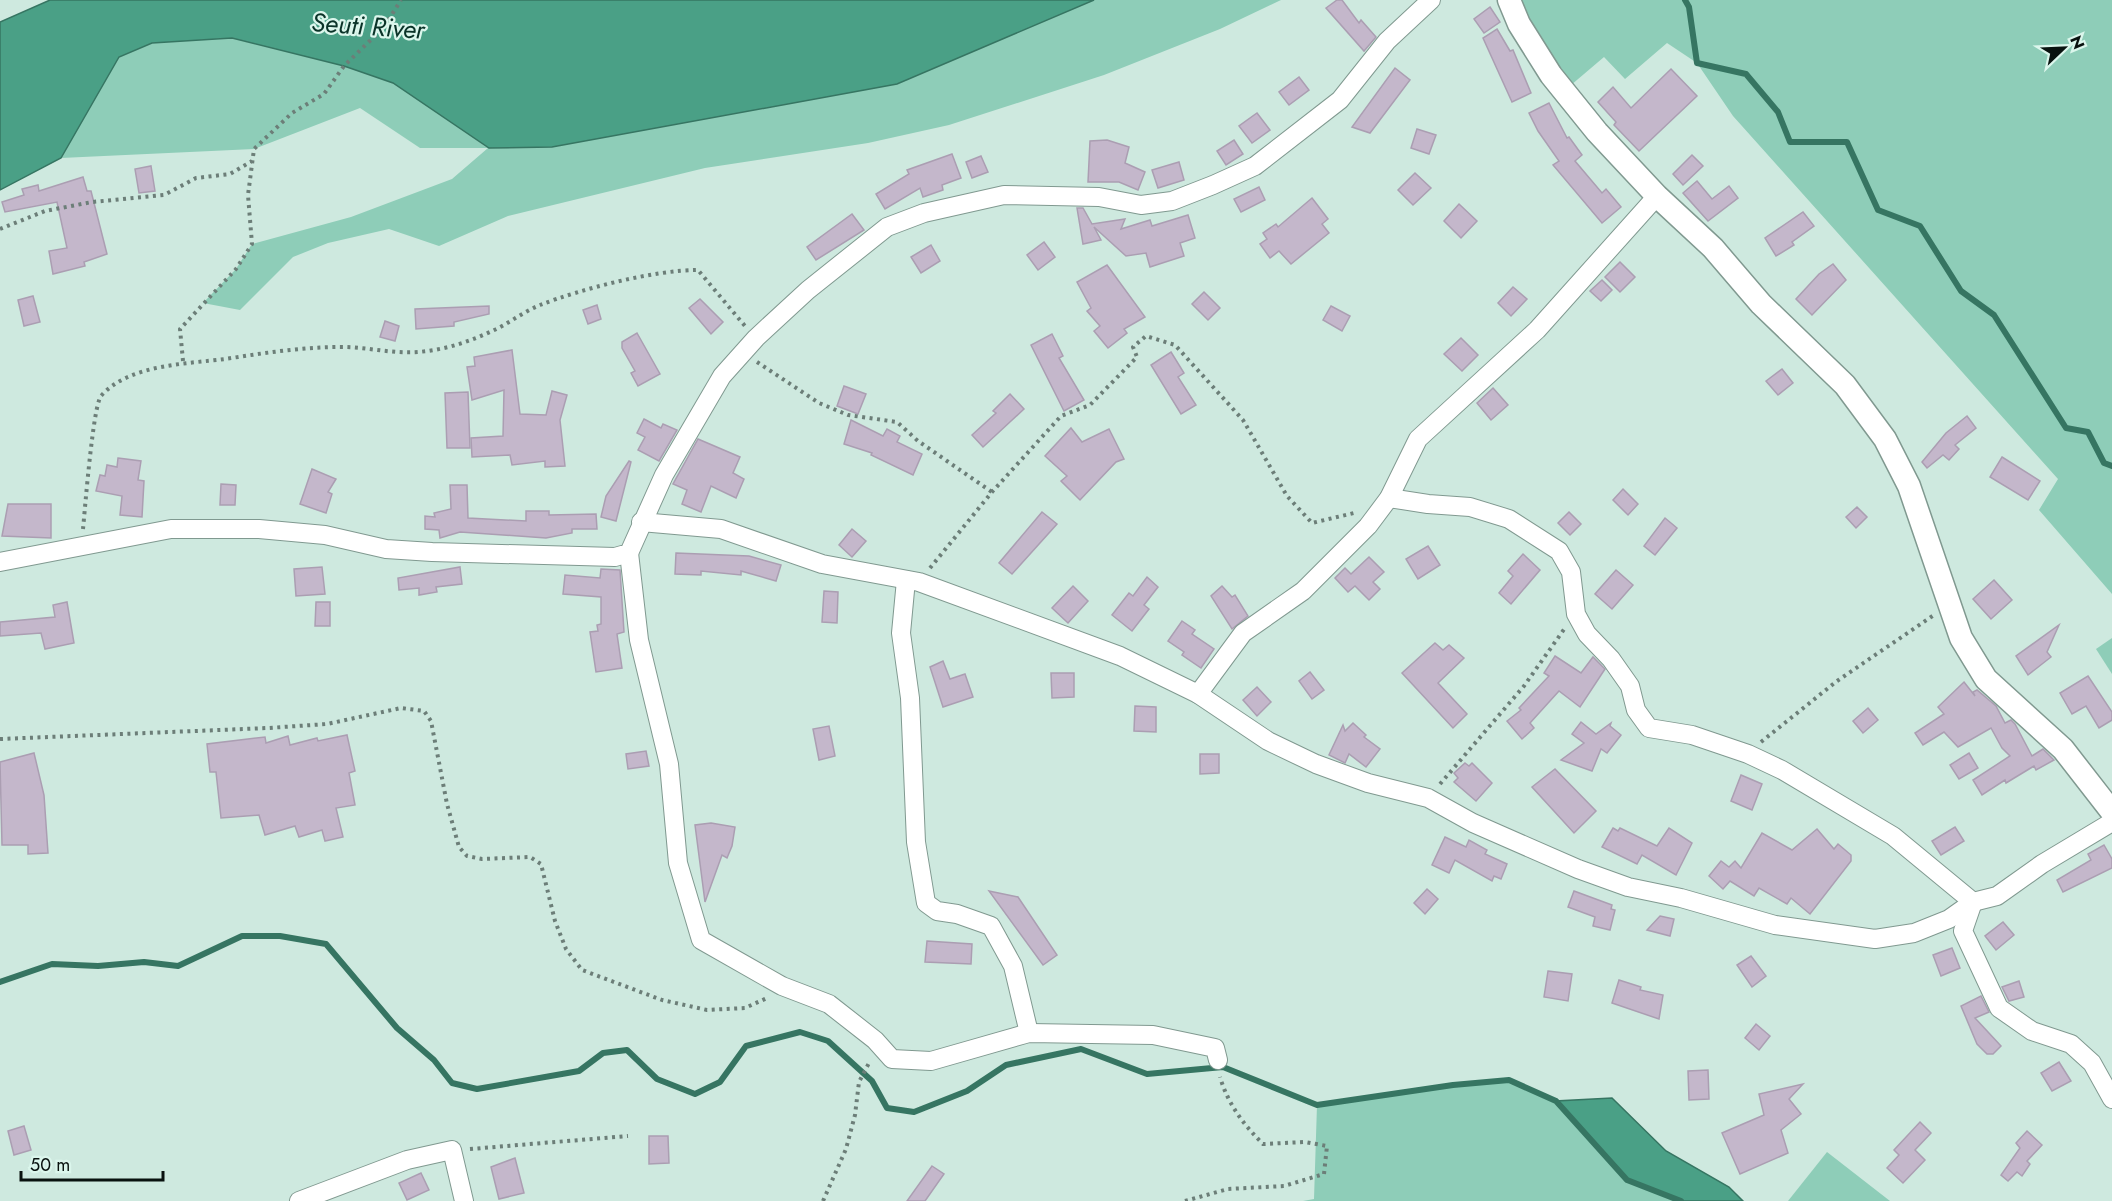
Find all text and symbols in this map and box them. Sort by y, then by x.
water label: Seuti River [310,3,427,49]
north arrow [2034,18,2094,78]
text: N [2064,32,2090,53]
scale bar [21,1144,164,1182]
text: 50 m [30,1152,70,1178]

